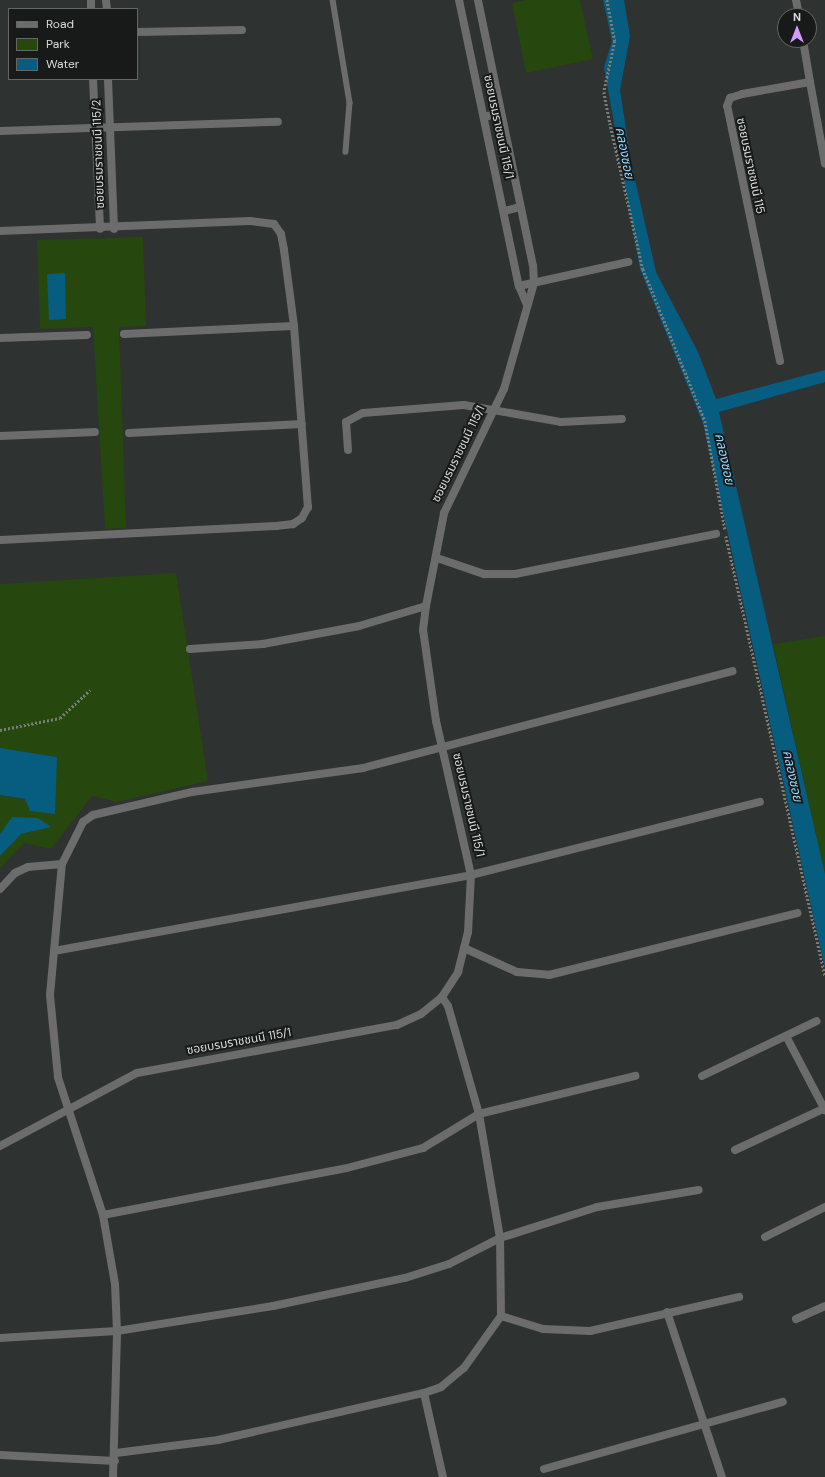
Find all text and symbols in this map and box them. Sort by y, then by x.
legend [8,8,138,80]
north arrow [777,8,817,48]
text: N [793,10,801,24]
text: Road [46,16,74,32]
text: Park [46,36,70,52]
text: Water [46,56,79,72]
street label: ซอยบรมราชชนนี 115/1 [480,74,516,180]
street label: ซอยบรมราชชนนี 115/2 [90,99,108,209]
street label: ซอยบรมราชชนนี 115 [733,117,767,215]
water label: คลองซอย [611,126,637,180]
street label: ซอยบรมราชชนนี 115/1 [429,403,489,505]
water label: คลองซอย [711,432,737,486]
water label: คลองซอย [779,749,805,803]
street label: ซอยบรมราชชนนี 115/1 [449,752,487,858]
street label: ซอยบรมราชชนนี 115/1 [186,1026,292,1058]

